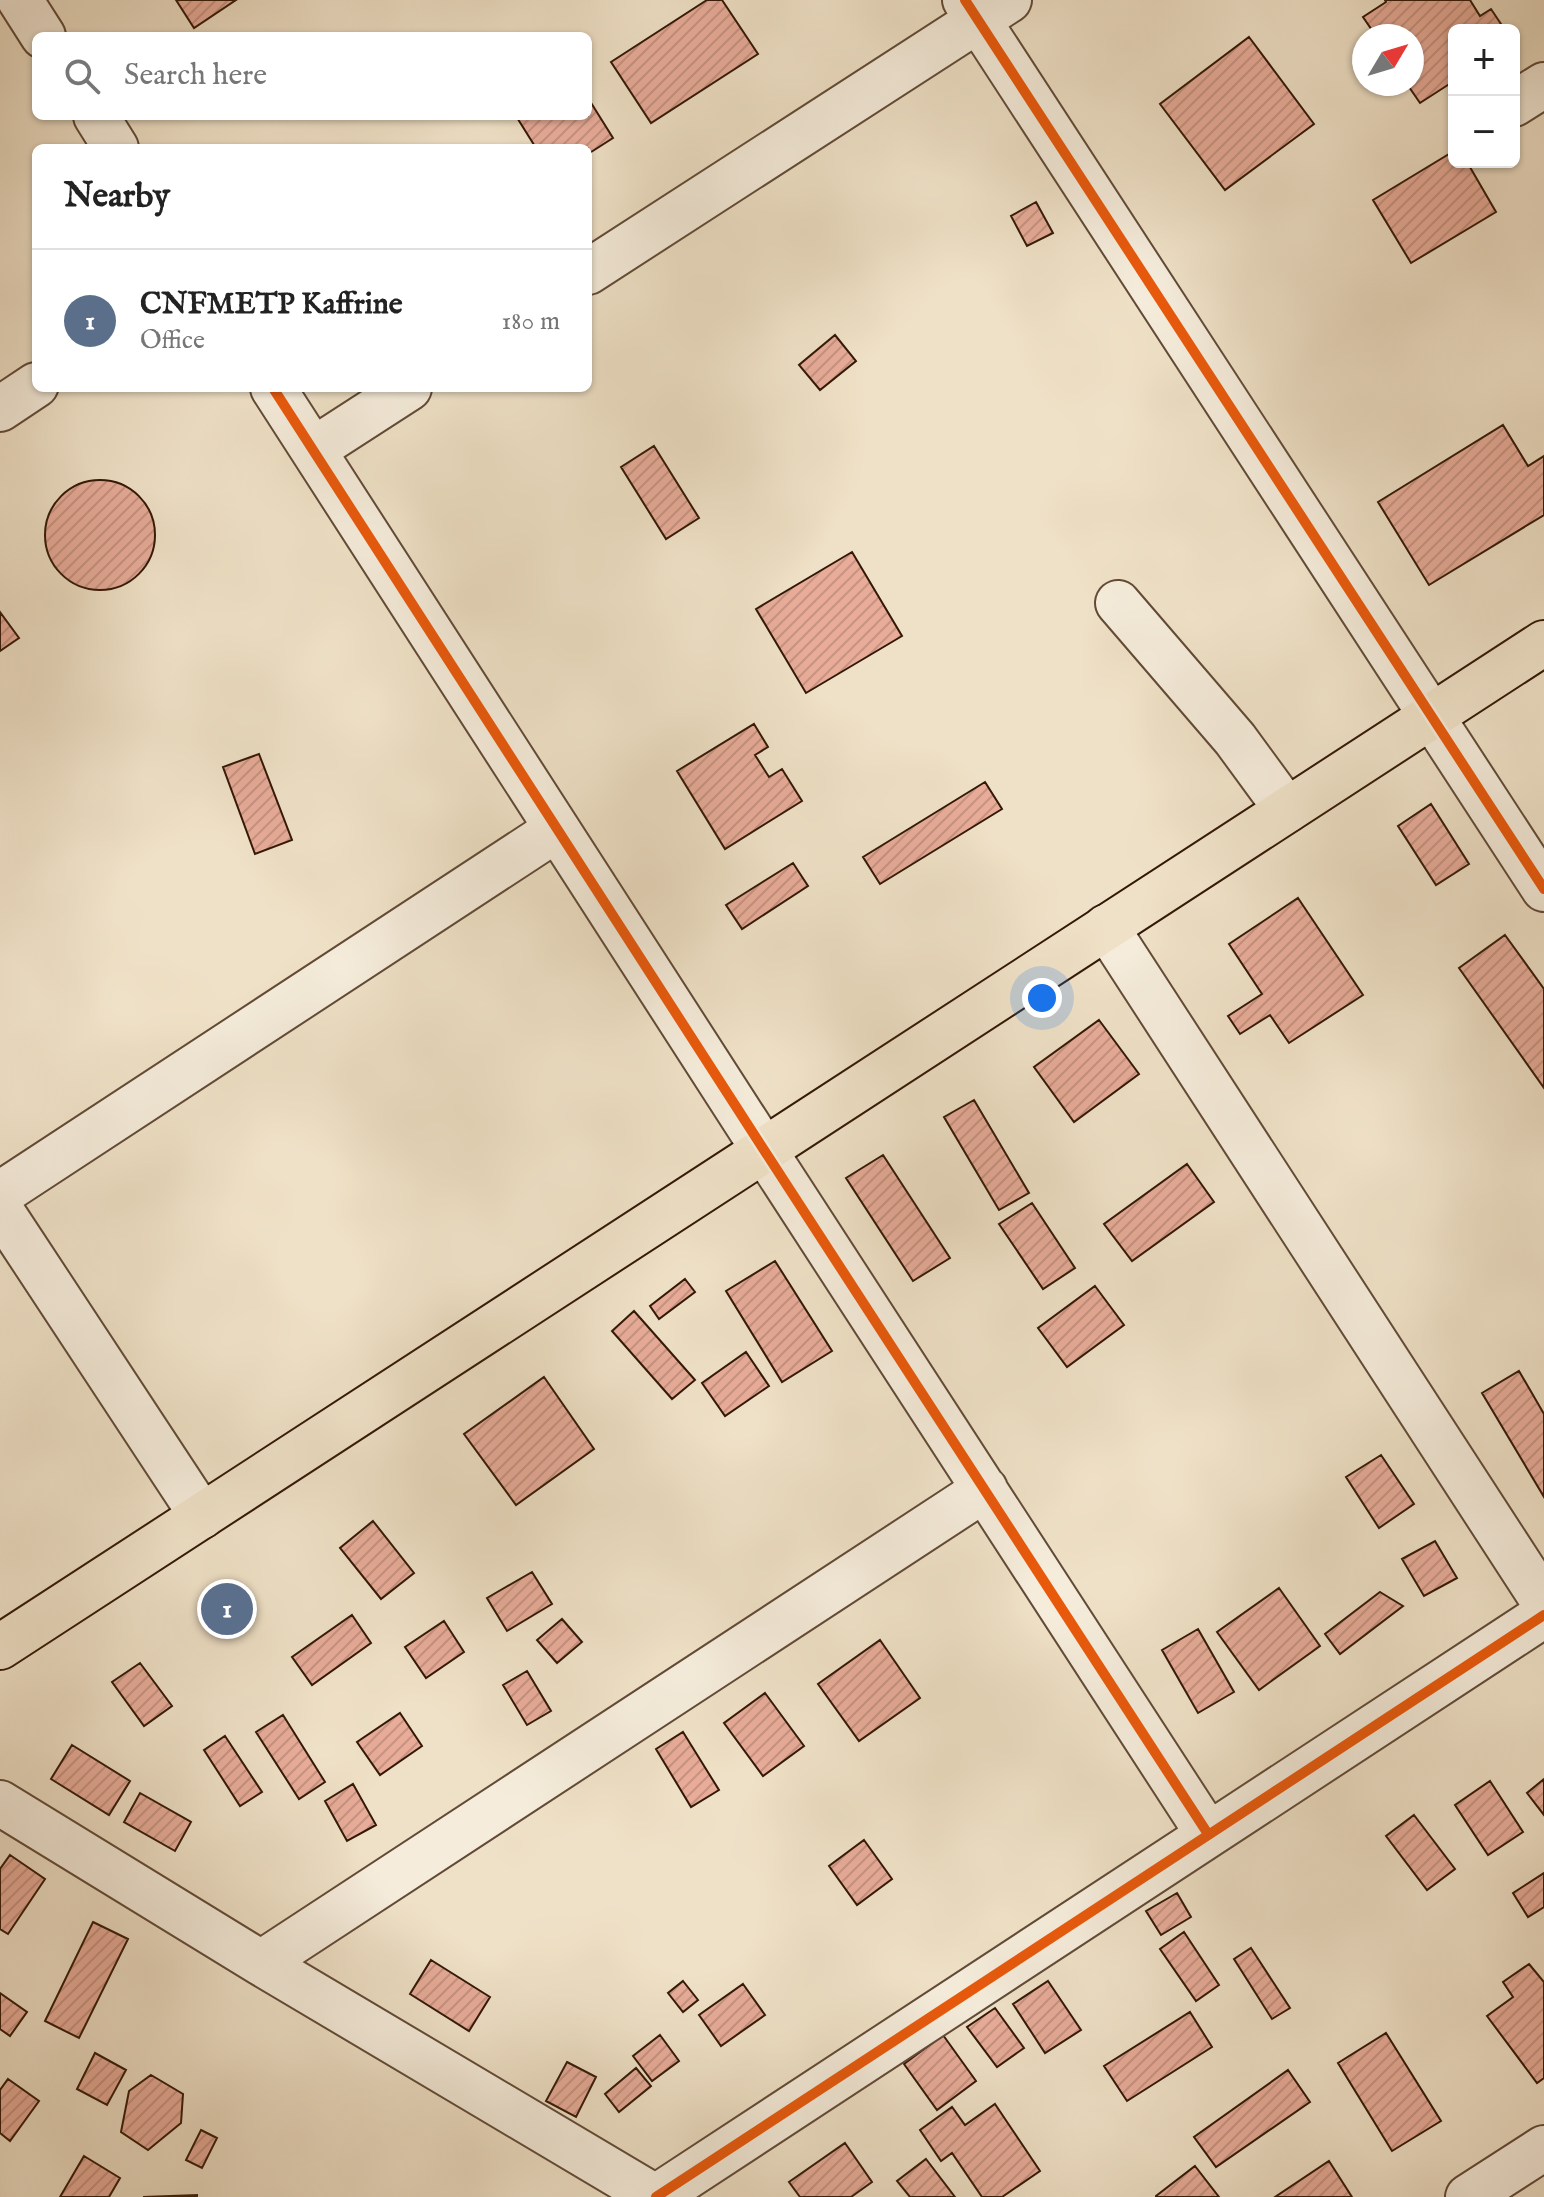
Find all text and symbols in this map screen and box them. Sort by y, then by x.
north arrow [1352,24,1424,96]
map controls [1448,24,1520,168]
button: + [1448,24,1520,96]
search box [32,32,592,120]
icon: search [60,54,104,98]
text: Search here [124,57,267,95]
button: − [1448,96,1520,168]
text: Nearby [64,175,170,218]
text: CNFMETP Kaffrine [140,286,402,324]
text: 1 [85,305,95,338]
text: 180 m [502,305,560,338]
text: Office [140,324,205,357]
your location [1022,978,1062,1018]
pin: 1 [201,1579,253,1639]

